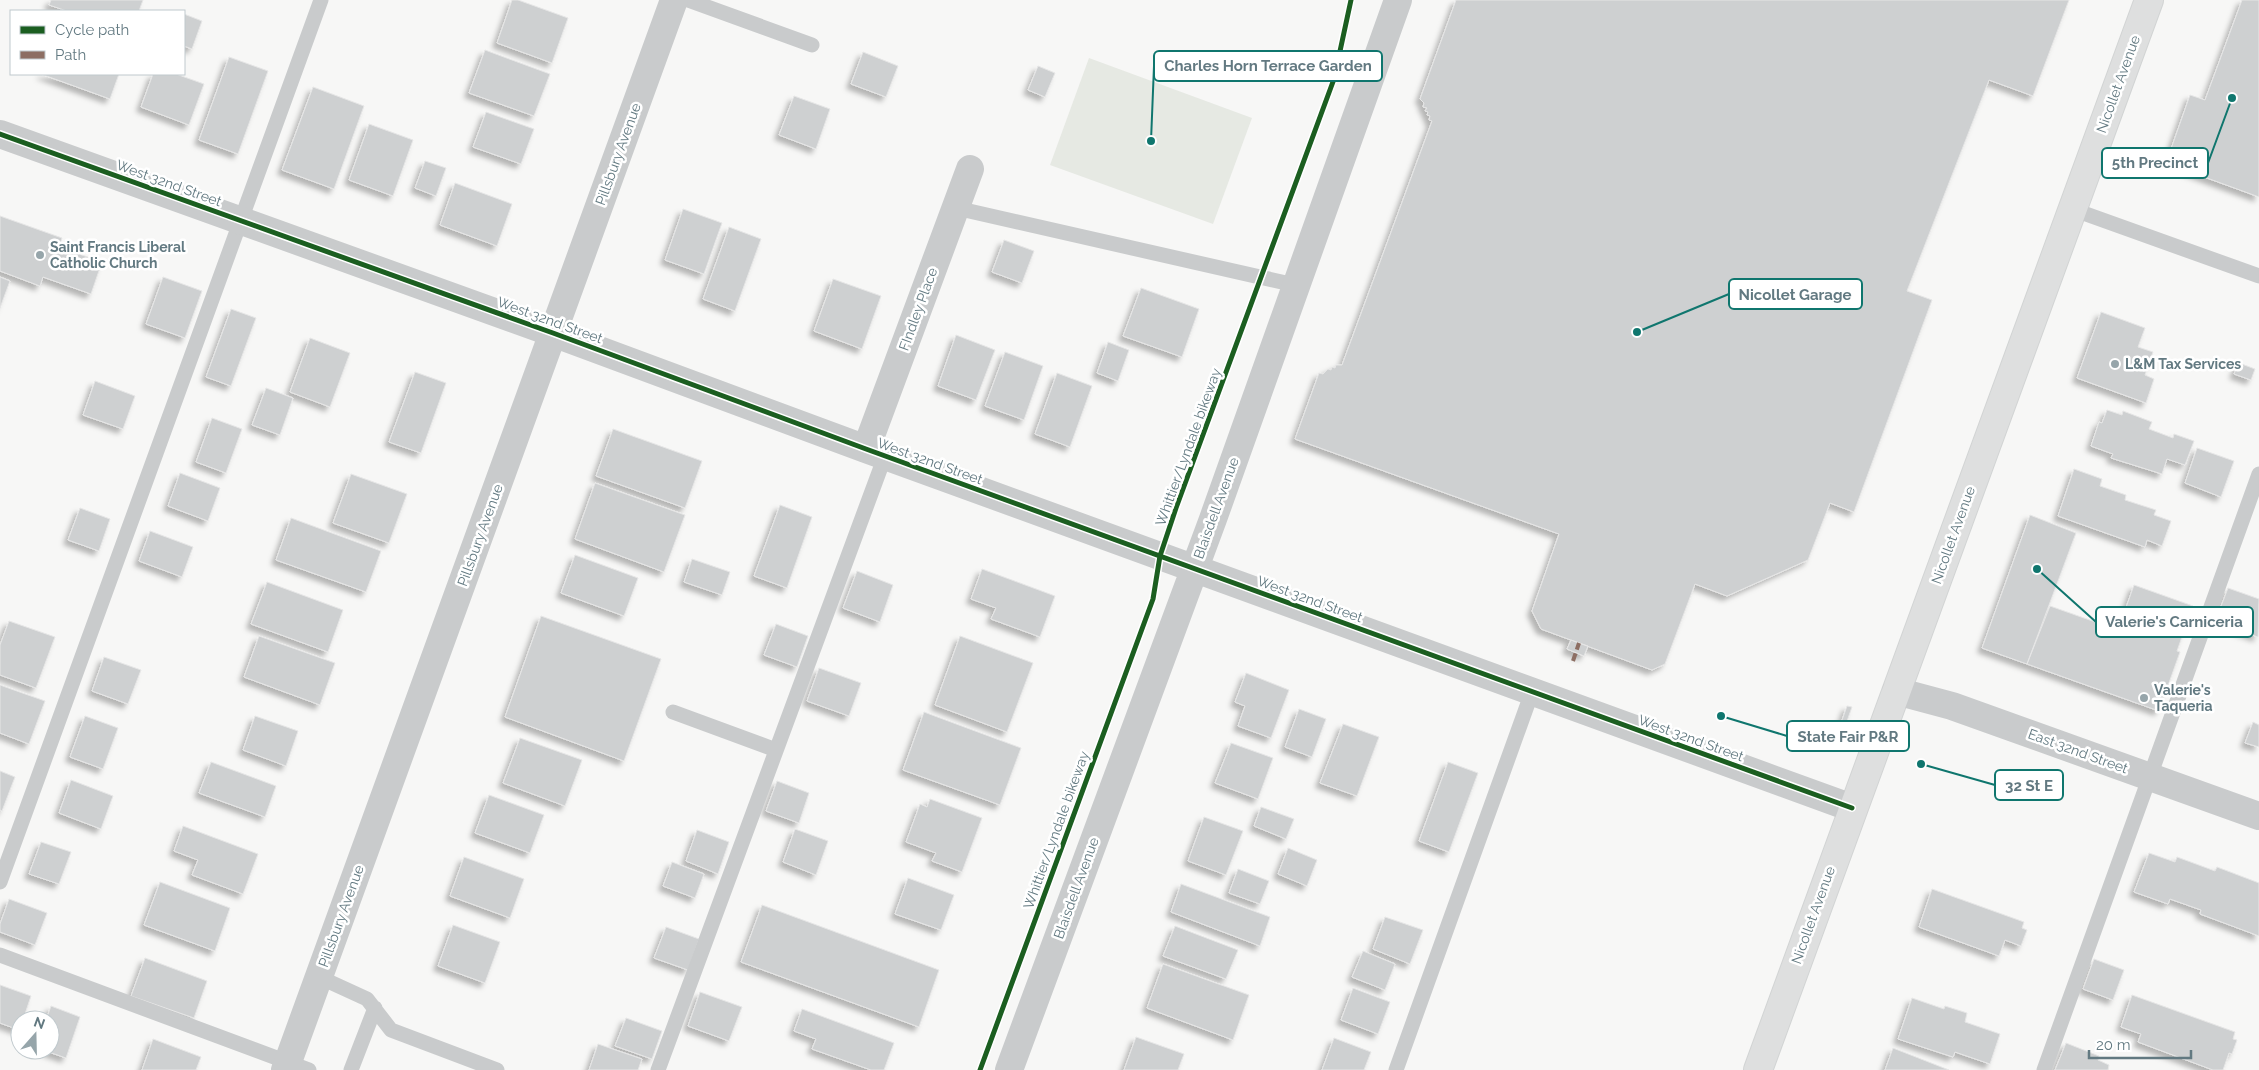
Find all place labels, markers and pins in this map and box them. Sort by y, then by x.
callout: Charles Horn Terrace Garden [1154,51,1382,81]
callout: 5th Precinct [2102,148,2208,178]
place label: Saint Francis Liberal Catholic Church [50,239,186,271]
marker: Saint Francis Liberal Catholic Church [34,249,46,261]
callout: Nicollet Garage [1729,279,1862,309]
place label: L&M Tax Services [2125,356,2241,372]
marker: L&M Tax Services [2109,358,2121,370]
callout: Valerie's Carniceria [2096,607,2253,637]
place label: Valerie's Taqueria [2154,682,2212,714]
marker: Valerie's Taqueria [2138,692,2150,704]
callout: State Fair P&R [1787,721,1909,751]
callout: 32 St E [1995,770,2063,800]

